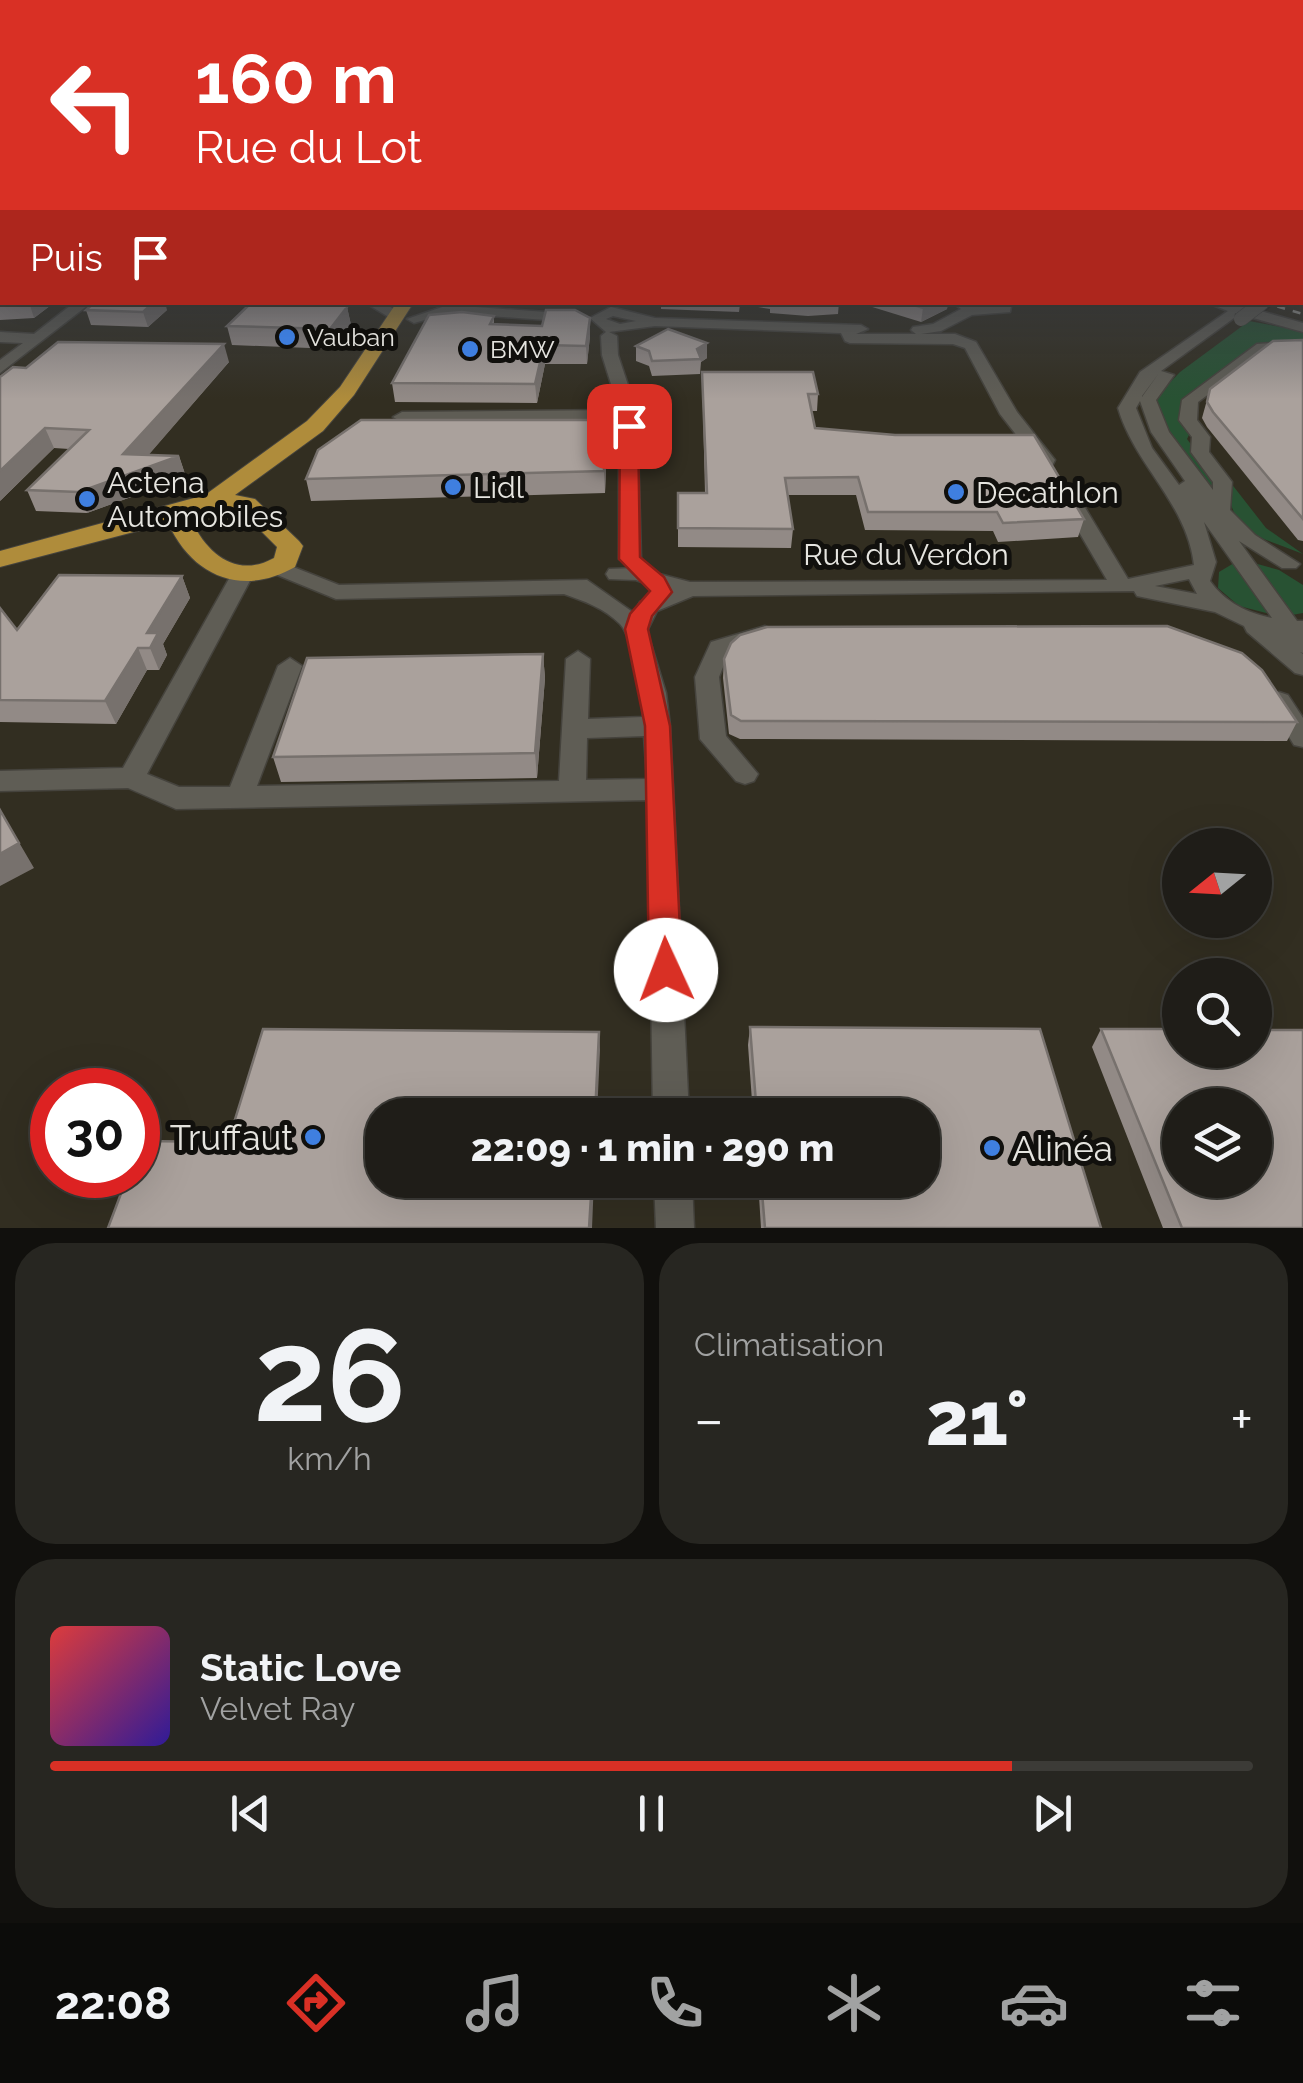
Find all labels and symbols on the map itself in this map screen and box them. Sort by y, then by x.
place label: Vauban [307,322,395,352]
marker: Vauban [276,326,298,348]
place label: BMW [490,334,555,364]
marker: BMW [459,338,481,360]
pin [587,384,672,469]
place label: Actena Automobiles [107,465,283,534]
place label: Lidl [473,470,525,505]
place label: Decathlon [976,475,1119,510]
marker: Lidl [442,476,464,498]
marker: Decathlon [945,481,967,503]
marker: Actena Automobiles [76,488,98,510]
street label: Rue du Verdon [803,537,1009,572]
north arrow [1162,828,1272,938]
position arrow [614,918,718,1022]
speed limit sign: 30 [30,1068,160,1198]
place label: Truffaut [170,1117,293,1158]
marker: Truffaut [302,1126,324,1148]
place label: Alinéa [1012,1128,1113,1169]
marker: Alinéa [981,1137,1003,1159]

